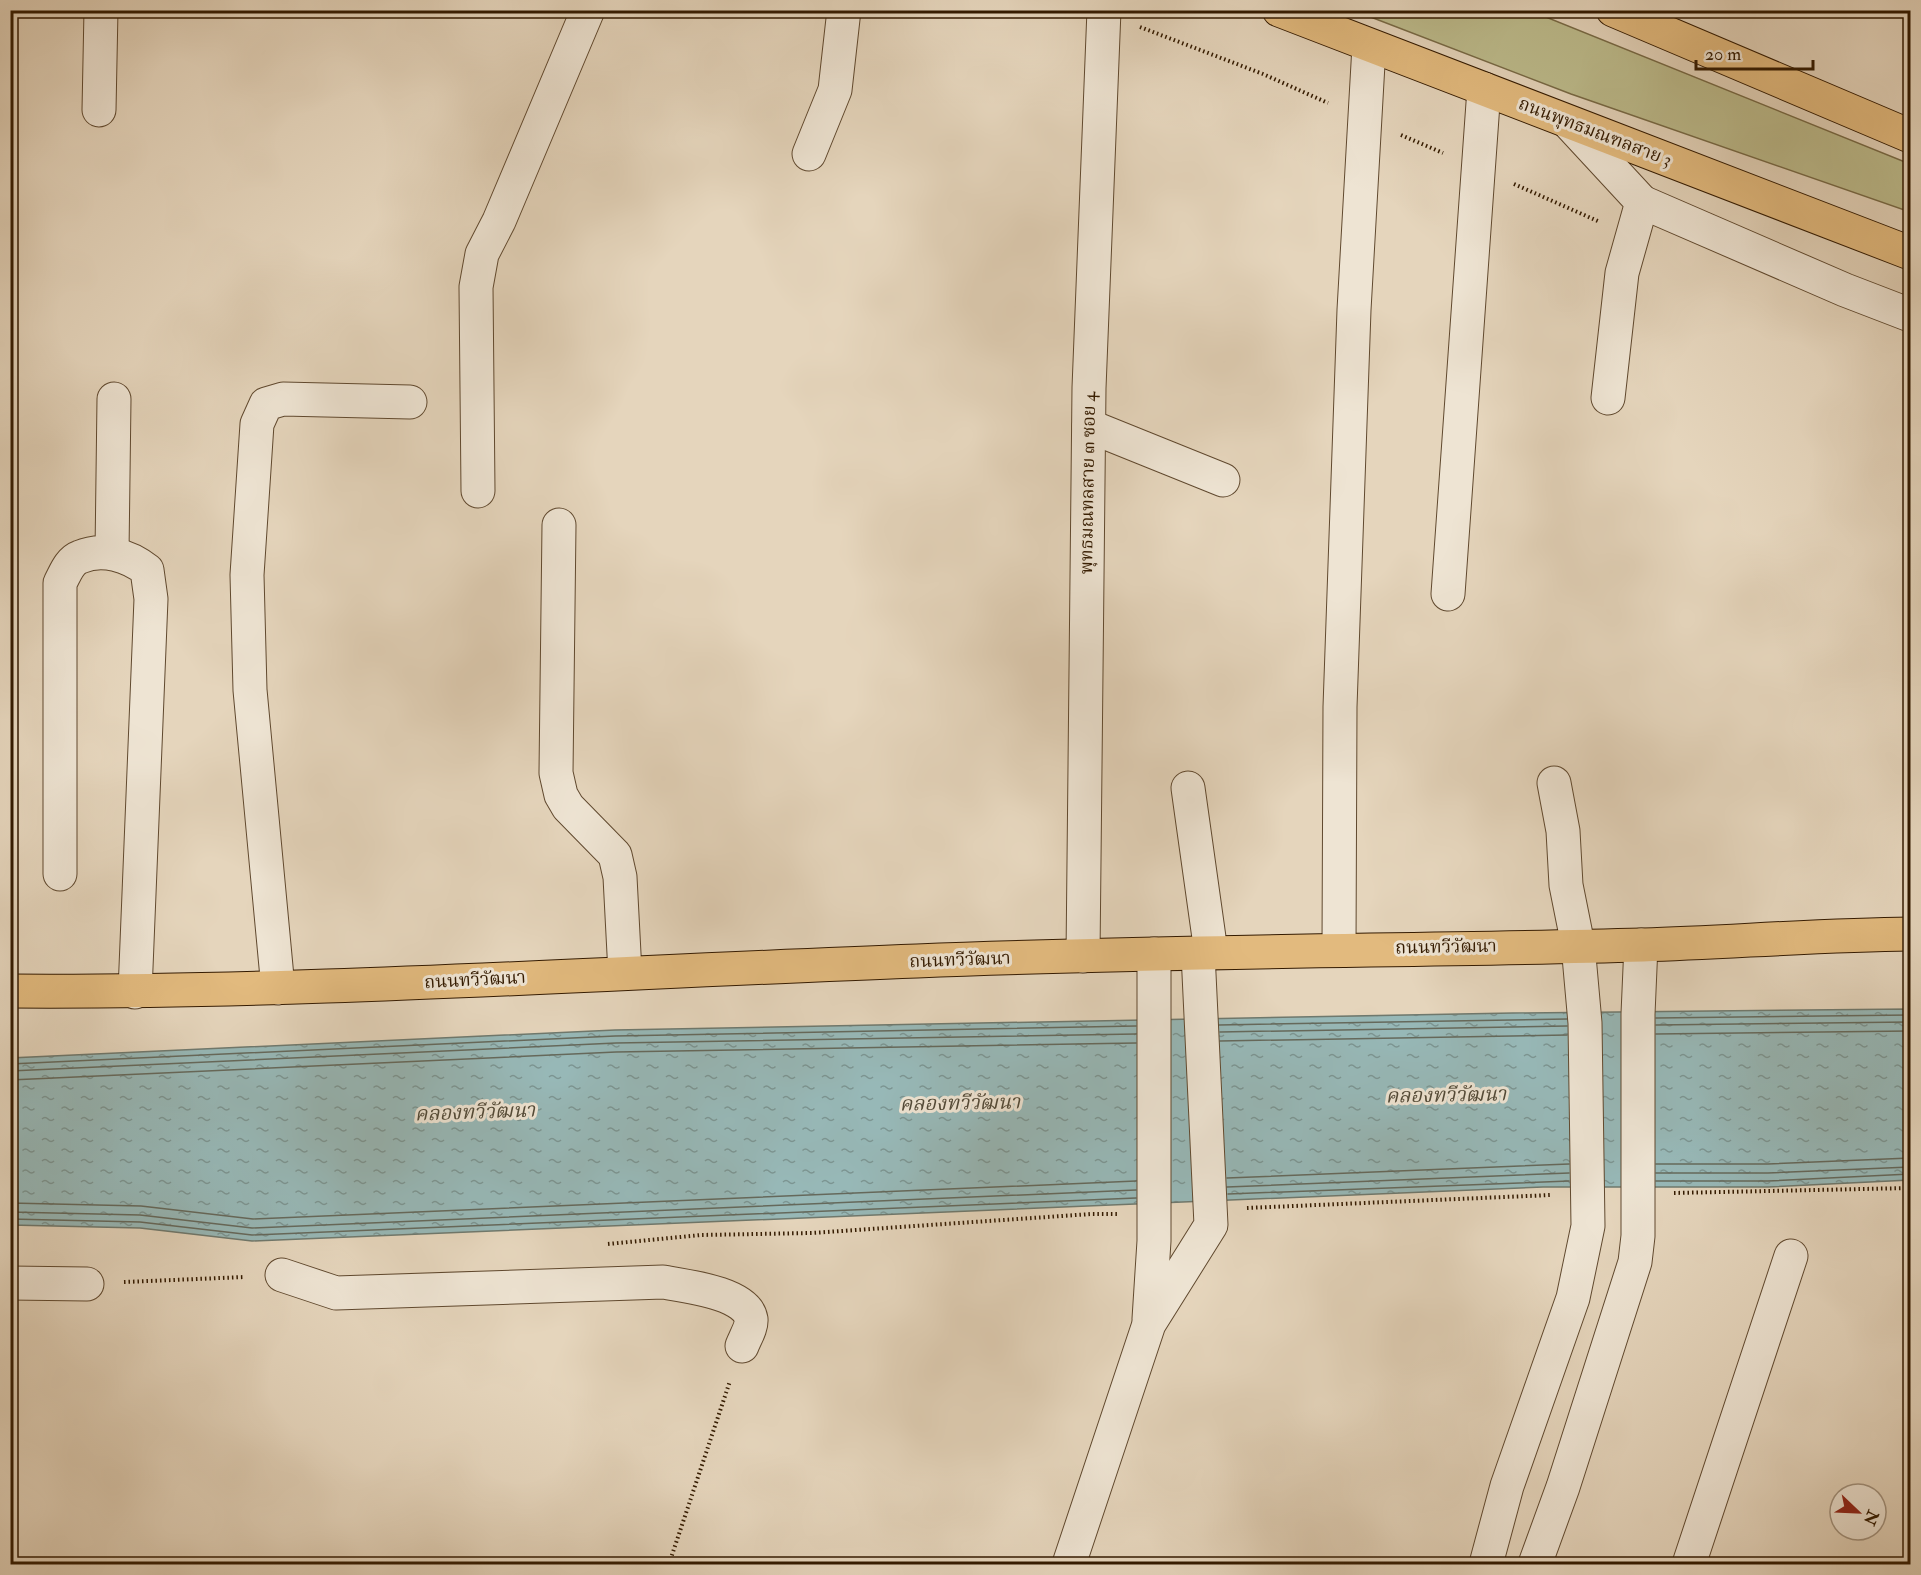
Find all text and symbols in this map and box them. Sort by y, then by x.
scale bar [1696,33,1813,71]
text: 20 m [1705,43,1741,66]
street label: ถนนพุทธมณฑลสาย 3 [1515,92,1675,172]
street label: พุทธมณทลสาย ๓ ซอย 4 [1075,390,1101,574]
street label: ถนนทวีวัฒนา [1395,935,1497,959]
street label: ถนนทวีวัฒนา [909,947,1011,973]
street label: ถนนทวีวัฒนา [424,966,526,994]
water label: คลองทวีวัฒนา [1386,1081,1508,1109]
water label: คลองทวีวัฒนา [900,1089,1022,1117]
water label: คลองทวีวัฒนา [414,1097,537,1127]
north arrow [1828,1482,1888,1542]
text: N [1859,1506,1883,1529]

